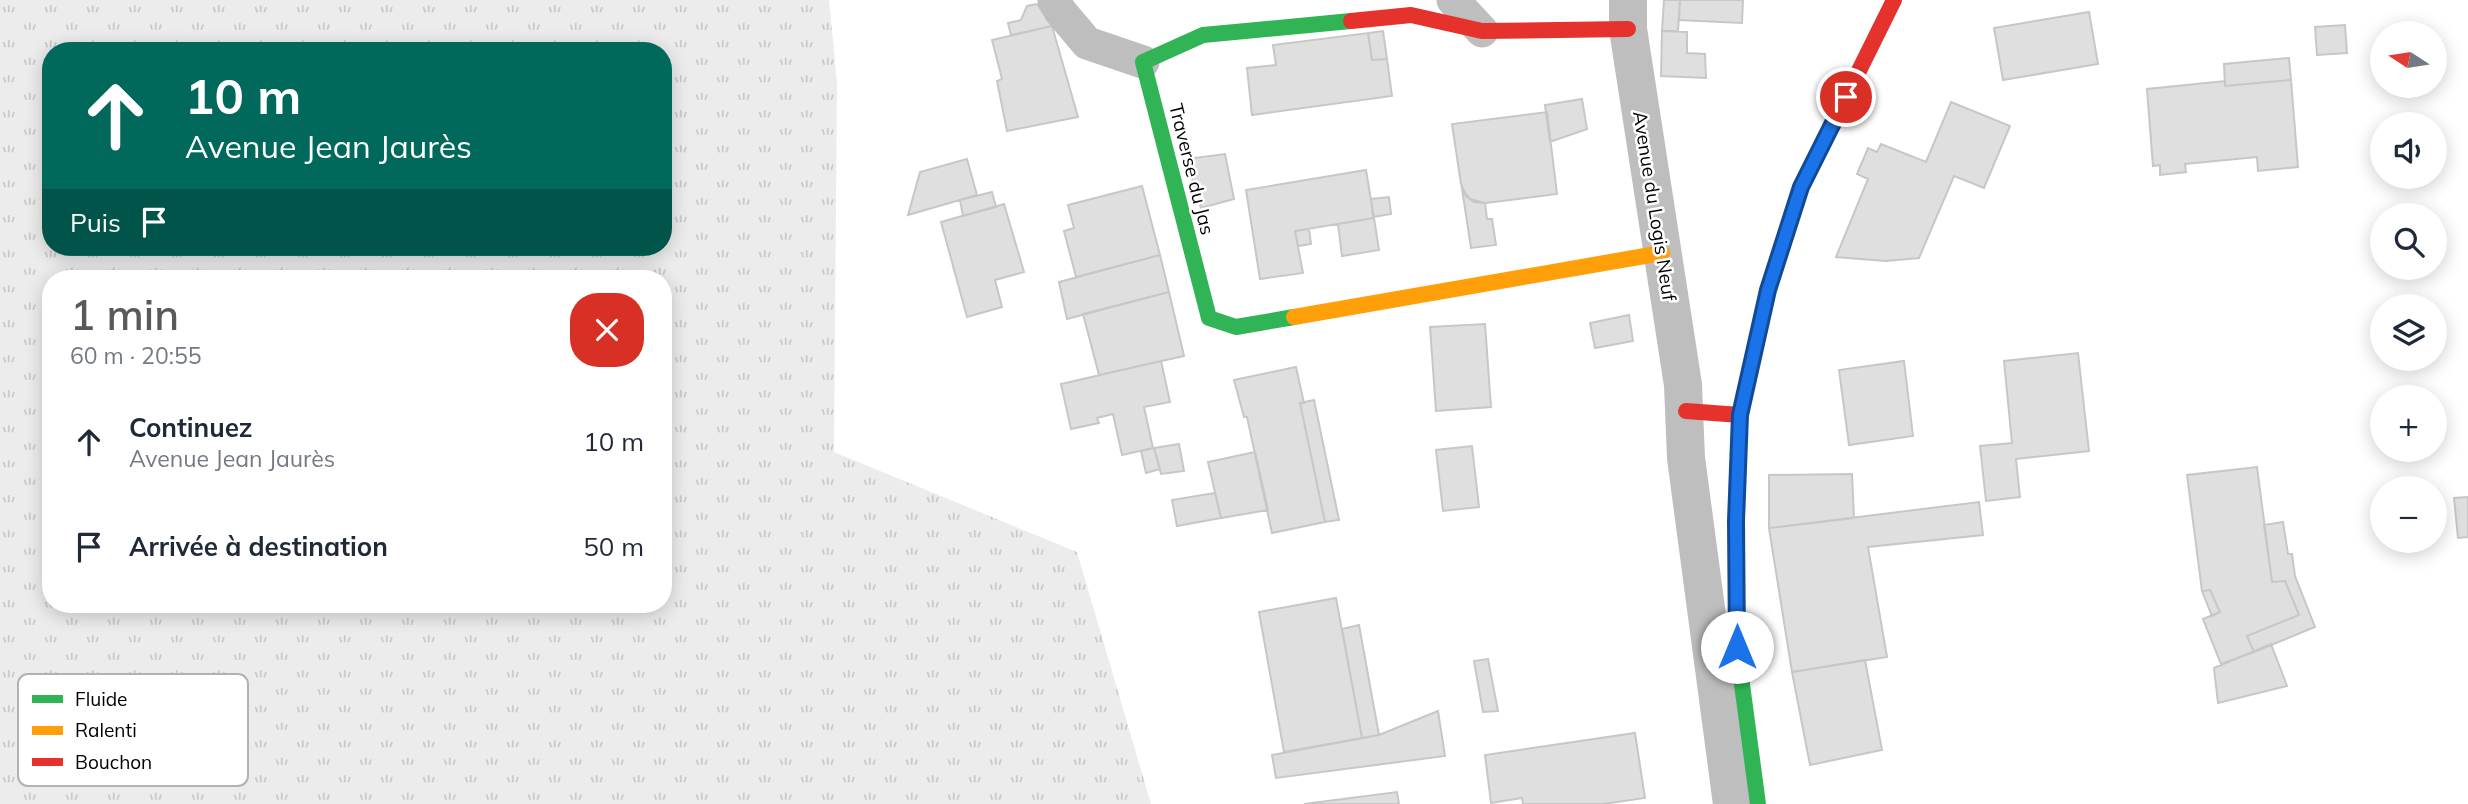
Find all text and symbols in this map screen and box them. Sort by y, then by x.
north arrow [2370,21,2446,98]
map controls [2370,21,2447,553]
text: 10 m [185,65,301,126]
pin [1816,67,1876,127]
icon: ahead [70,70,161,161]
icon: arrive [1827,78,1865,116]
street label: Traverse du Jas [1164,101,1220,237]
street label: Avenue du Logis Neuf [1628,109,1682,303]
button: sound [2370,112,2447,189]
text: Avenue Jean Jaurès [185,126,472,166]
icon: arrive [135,203,173,241]
button: search [2370,203,2447,280]
text: Puis [70,206,121,239]
text: 1 min [70,288,179,341]
button: close [570,293,644,367]
button: layers [2370,294,2447,371]
text: 60 m · 20:55 [70,341,202,370]
button: + [2370,385,2447,462]
text: Continuez [129,411,253,444]
icon: ahead [70,423,108,461]
text: 10 m [583,425,644,458]
text: Avenue Jean Jaurès [129,444,335,473]
button: − [2370,476,2447,553]
icon: arrive [70,528,108,566]
text: Arrivée à destination [129,530,388,563]
text: 50 m [583,530,644,563]
position arrow [1700,610,1774,684]
legend [18,674,248,786]
text: Fluide [75,687,127,711]
text: Ralenti [75,718,137,742]
text: Bouchon [75,750,152,774]

